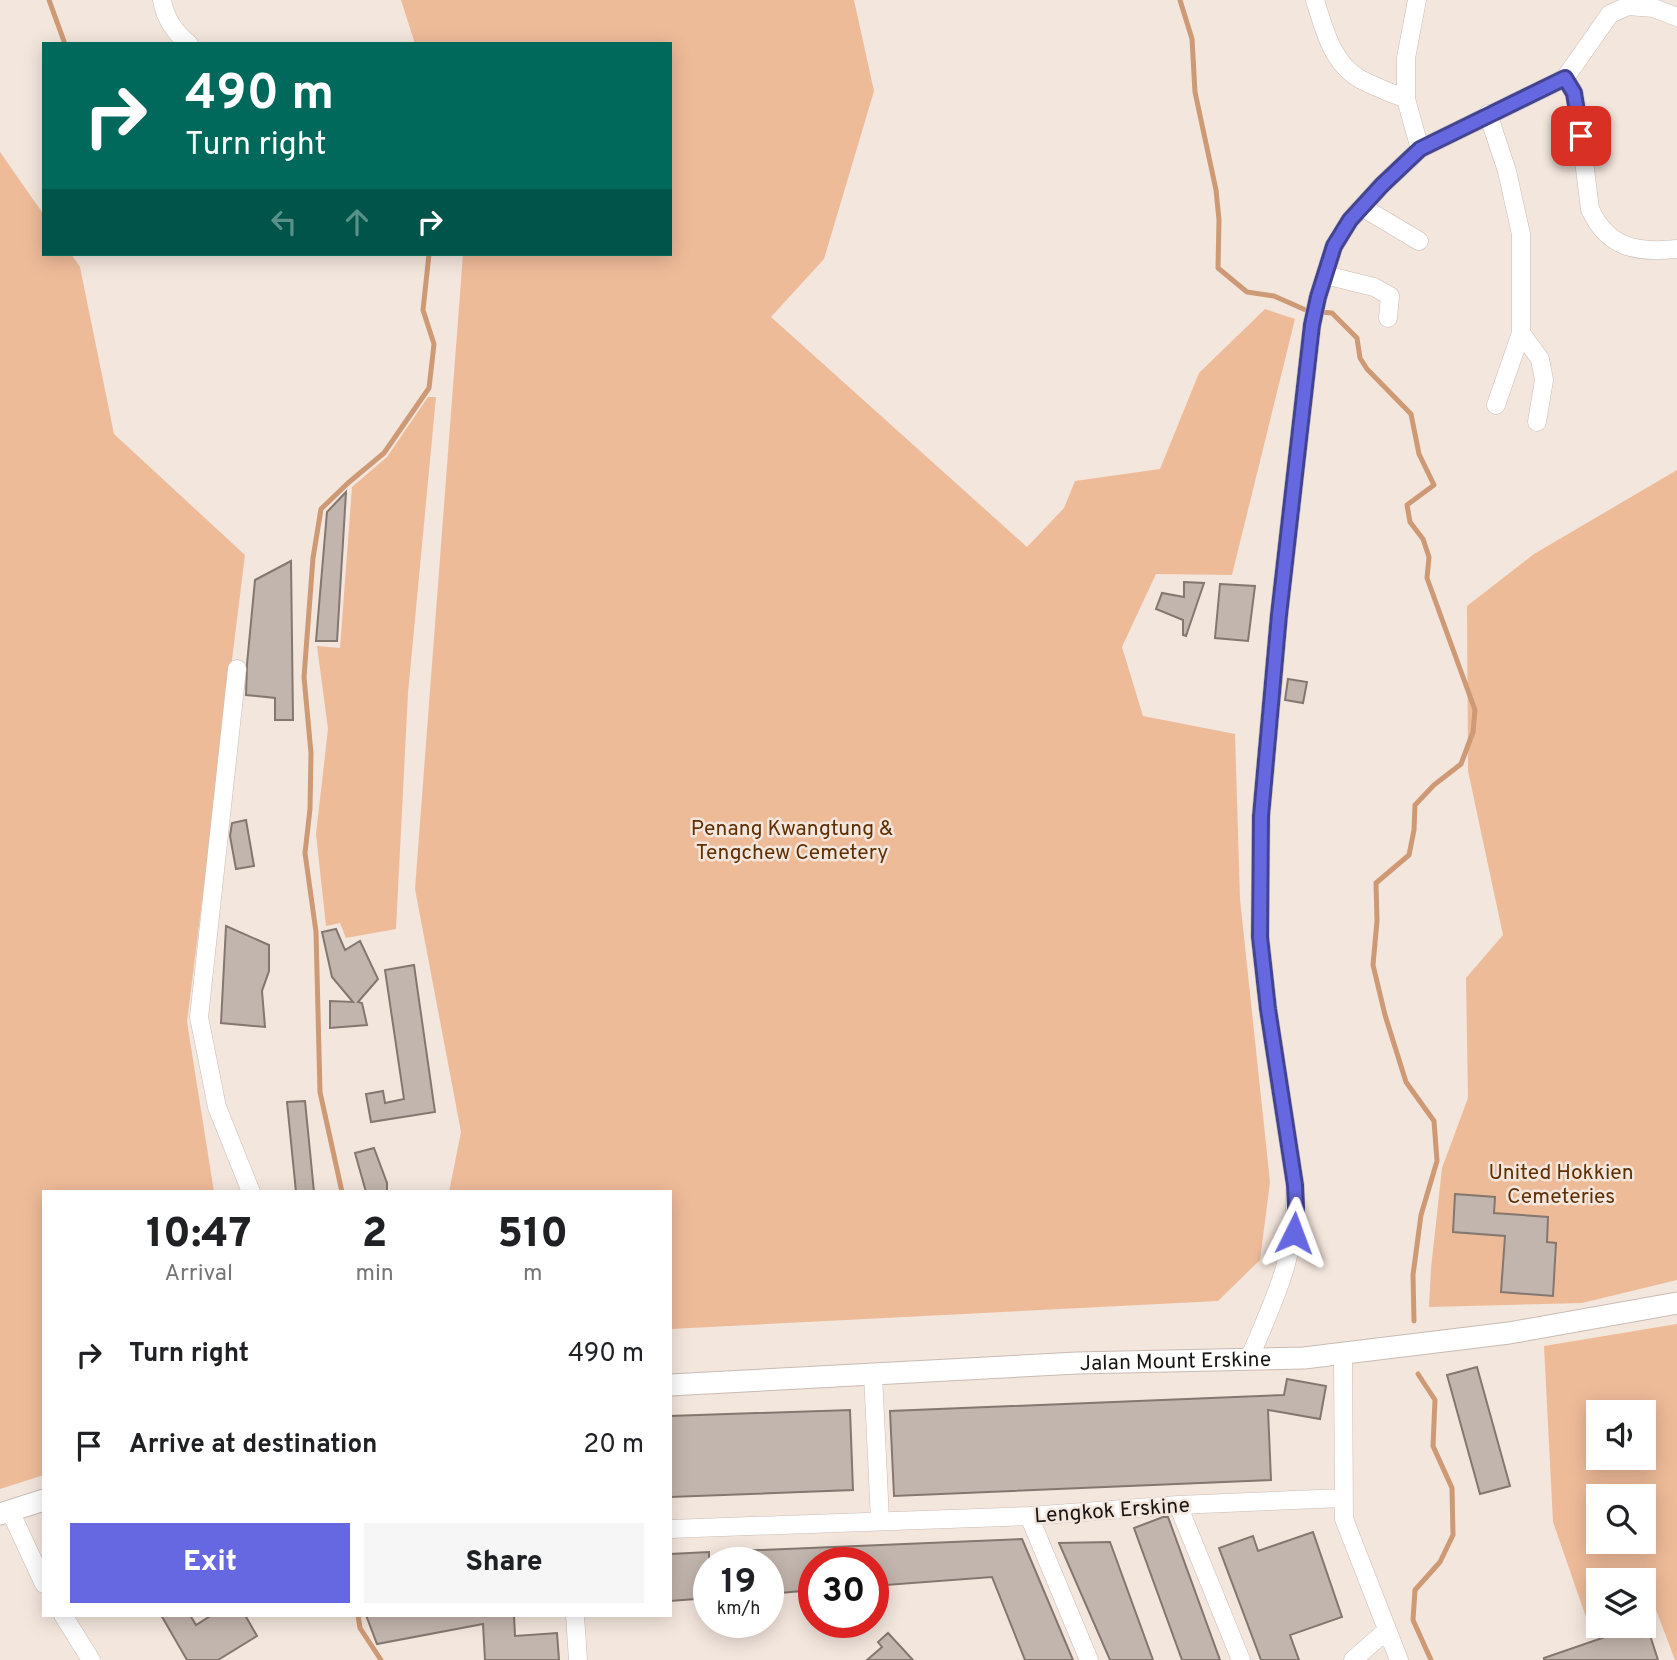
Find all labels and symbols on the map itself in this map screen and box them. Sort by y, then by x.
pin [1551,106,1611,166]
park label: Penang Kwangtung & Tengchew Cemetery [691,816,893,867]
park label: United Hokkien Cemeteries [1488,1160,1634,1211]
position arrow [1257,1196,1331,1270]
street label: Jalan Mount Erskine [1079,1347,1271,1378]
street label: Lengkok Erskine [1033,1493,1191,1530]
speed limit sign: 30 [798,1547,889,1638]

